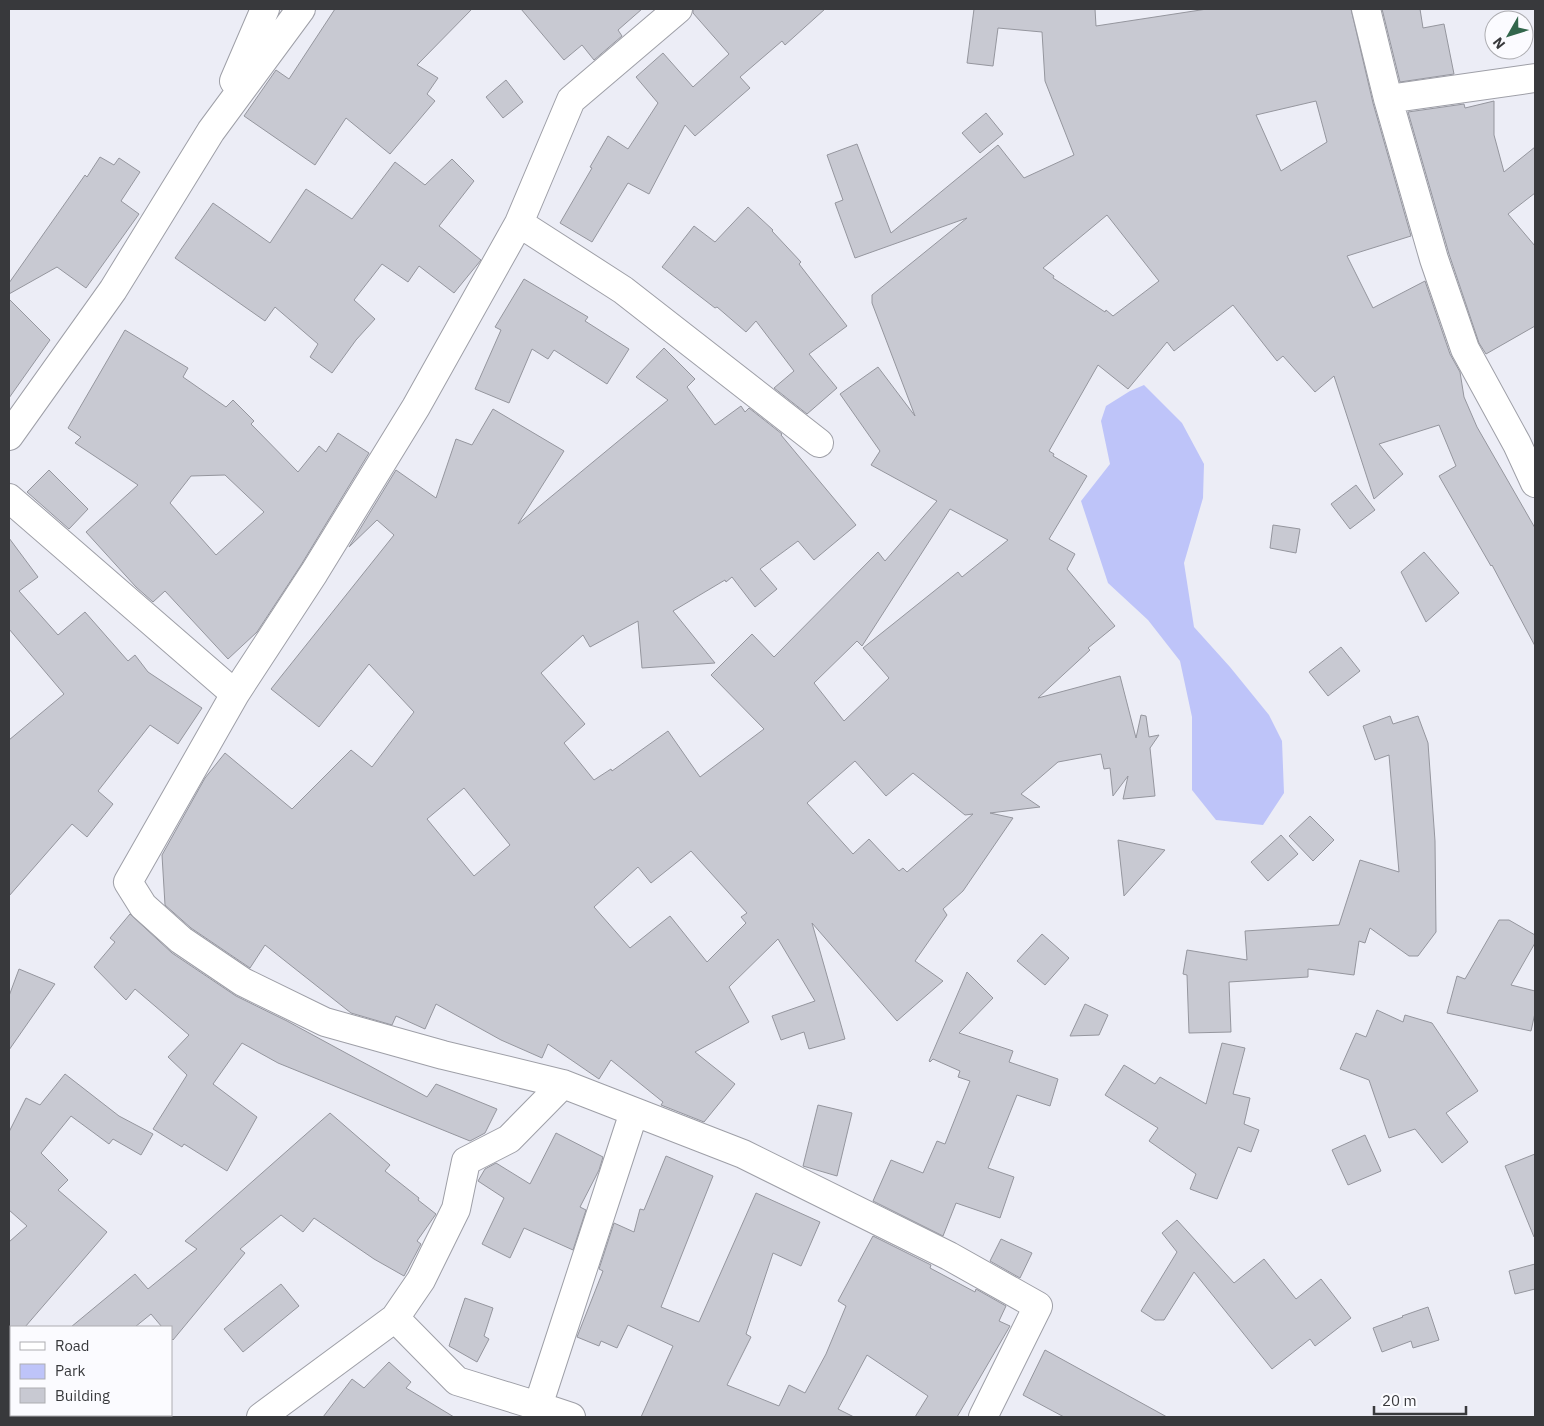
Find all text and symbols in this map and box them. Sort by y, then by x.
north arrow [1484,10,1534,60]
text: N [1489,34,1509,53]
legend [10,1326,172,1416]
text: Road [55,1336,90,1355]
text: Park [55,1361,85,1380]
scale bar [1374,1384,1466,1416]
text: Building [55,1386,110,1405]
text: 20 m [1382,1391,1417,1410]

